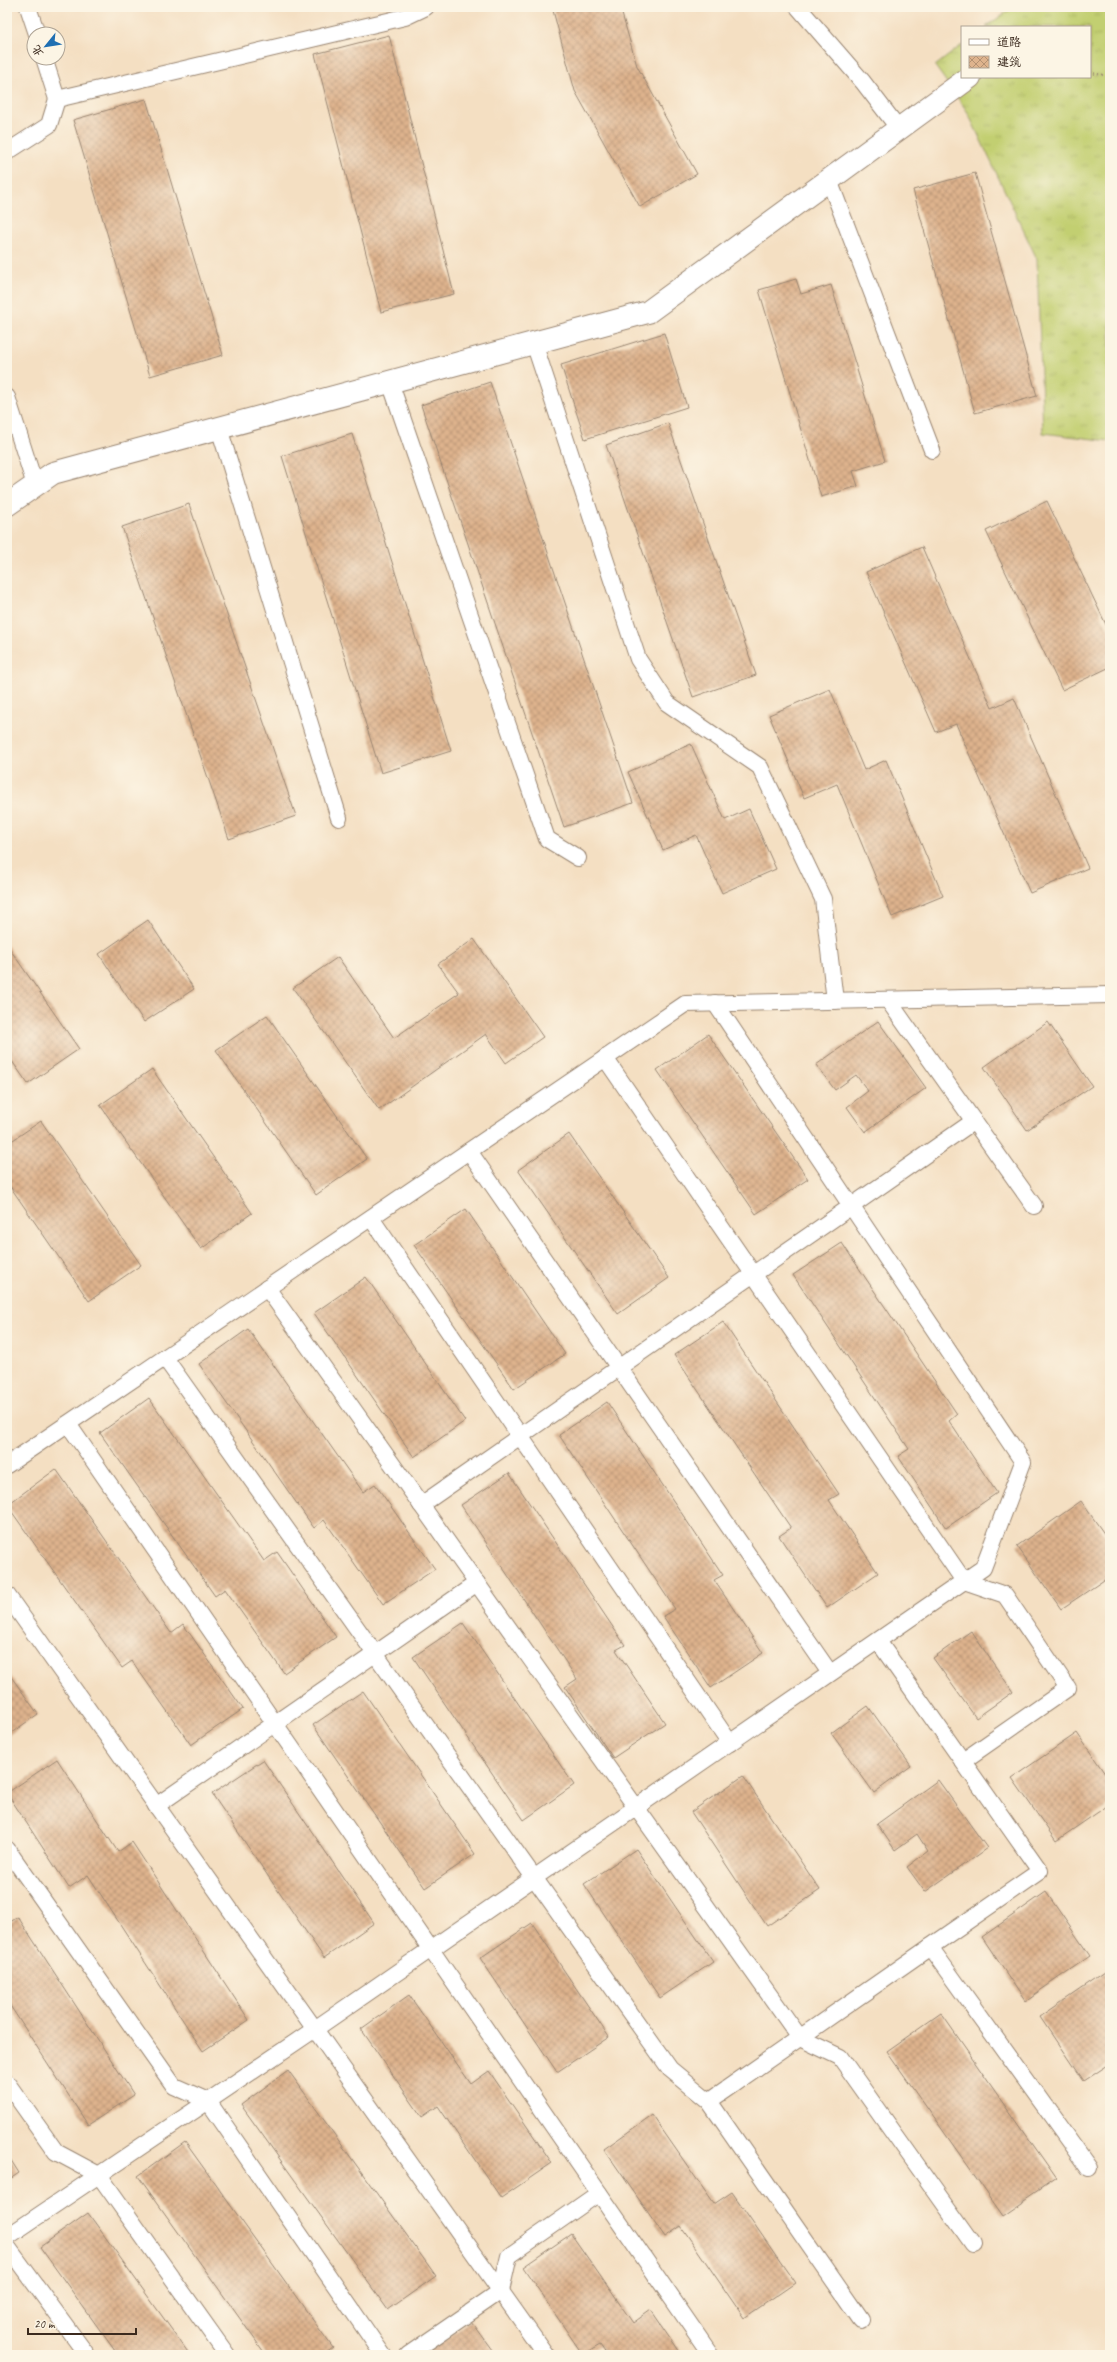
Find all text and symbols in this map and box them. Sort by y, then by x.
north arrow [26,26,66,66]
legend [961,26,1091,78]
text: 道路 [997,34,1021,50]
text: 北 [29,43,46,59]
text: 建筑 [997,54,1021,70]
scale bar [28,2310,136,2336]
text: 20 m [34,2316,56,2332]

